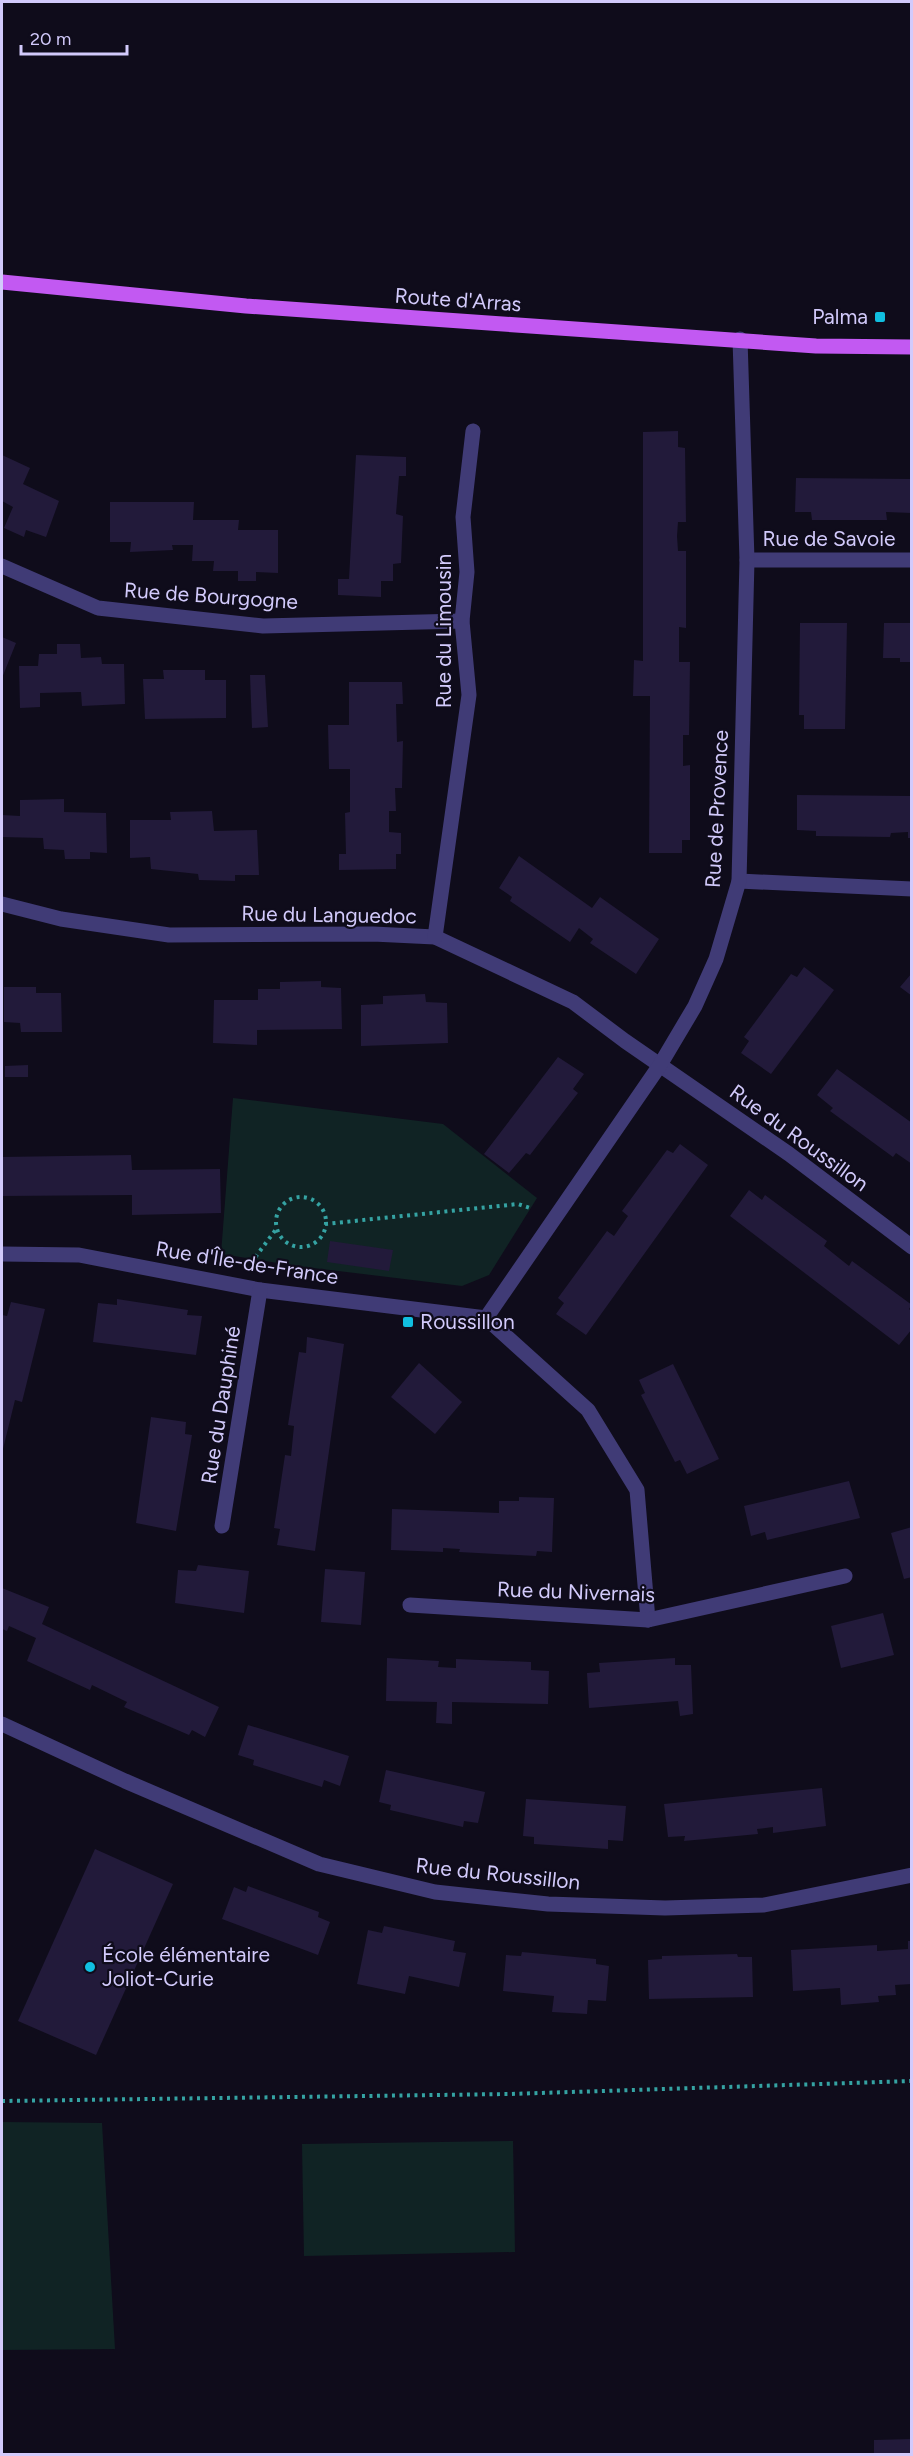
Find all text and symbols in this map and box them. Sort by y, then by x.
scale bar [21,18,128,56]
text: 20 m [30,28,71,50]
street label: Route d'Arras [394,283,522,316]
place label: Palma [812,304,868,329]
marker: Palma [873,310,887,324]
street label: Rue de Savoie [762,526,896,551]
street label: Rue du Limousin [431,554,456,708]
street label: Rue de Bourgogne [123,577,299,614]
street label: Rue de Provence [700,729,733,889]
street label: Rue du Languedoc [241,900,417,929]
street label: Rue du Roussillon [725,1079,874,1196]
street label: Rue d'Île-de-France [154,1236,340,1289]
place label: Roussillon [420,1309,515,1334]
marker: Roussillon [401,1315,415,1329]
street label: Rue du Dauphiné [196,1324,245,1486]
street label: Rue du Nivernais [497,1576,655,1607]
street label: Rue du Roussillon [415,1852,582,1895]
place label: École élémentaire Joliot-Curie [102,1942,270,1991]
marker: École élémentaire Joliot-Curie [83,1960,97,1974]

